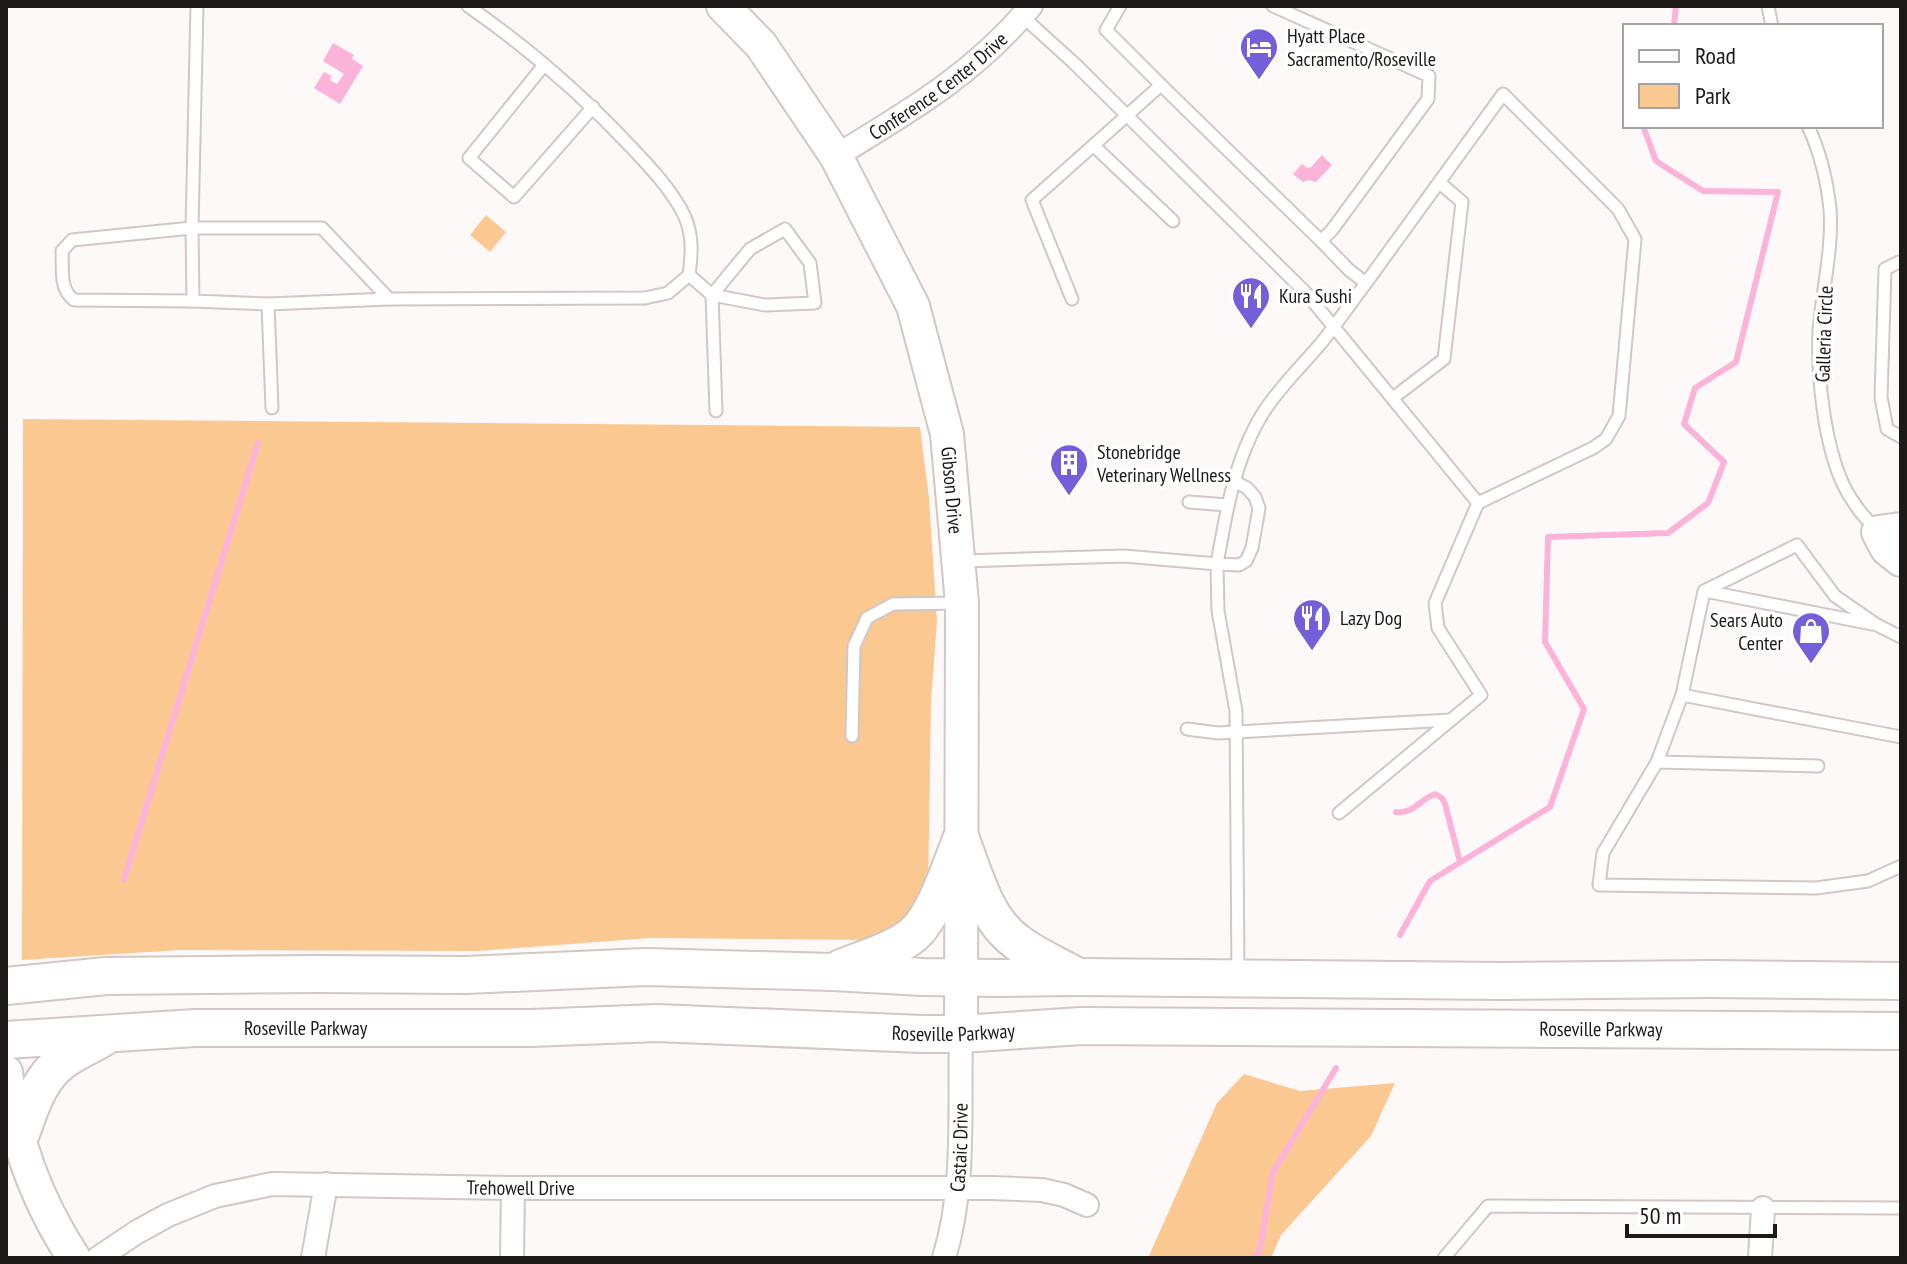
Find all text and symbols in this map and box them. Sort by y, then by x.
place label: Hyatt Place Sacramento/Roseville [1287,23,1436,72]
legend [1623,24,1883,128]
street label: Conference Center Drive [864,26,1013,146]
hotel icon: Hyatt Place Sacramento/Roseville [1238,26,1280,81]
text: Road [1695,40,1736,71]
text: Park [1695,80,1731,111]
restaurant icon: Kura Sushi [1230,275,1272,330]
place label: Kura Sushi [1279,283,1352,309]
street label: Galleria Circle [1809,285,1839,383]
place label: Stonebridge Veterinary Wellness [1096,439,1231,488]
building icon: Stonebridge Veterinary Wellness [1048,442,1090,497]
street label: Gibson Drive [935,446,969,535]
restaurant icon: Lazy Dog [1291,597,1333,652]
place label: Lazy Dog [1340,605,1402,631]
place label: Sears Auto Center [1710,607,1784,656]
shop icon: Sears Auto Center [1790,610,1832,665]
street label: Roseville Parkway [244,1015,368,1041]
street label: Roseville Parkway [1539,1016,1663,1043]
street label: Roseville Parkway [891,1017,1016,1047]
street label: Castaic Drive [944,1103,974,1193]
street label: Trehowell Drive [467,1174,575,1201]
scale bar [1627,1188,1775,1238]
text: 50 m [1639,1200,1681,1231]

